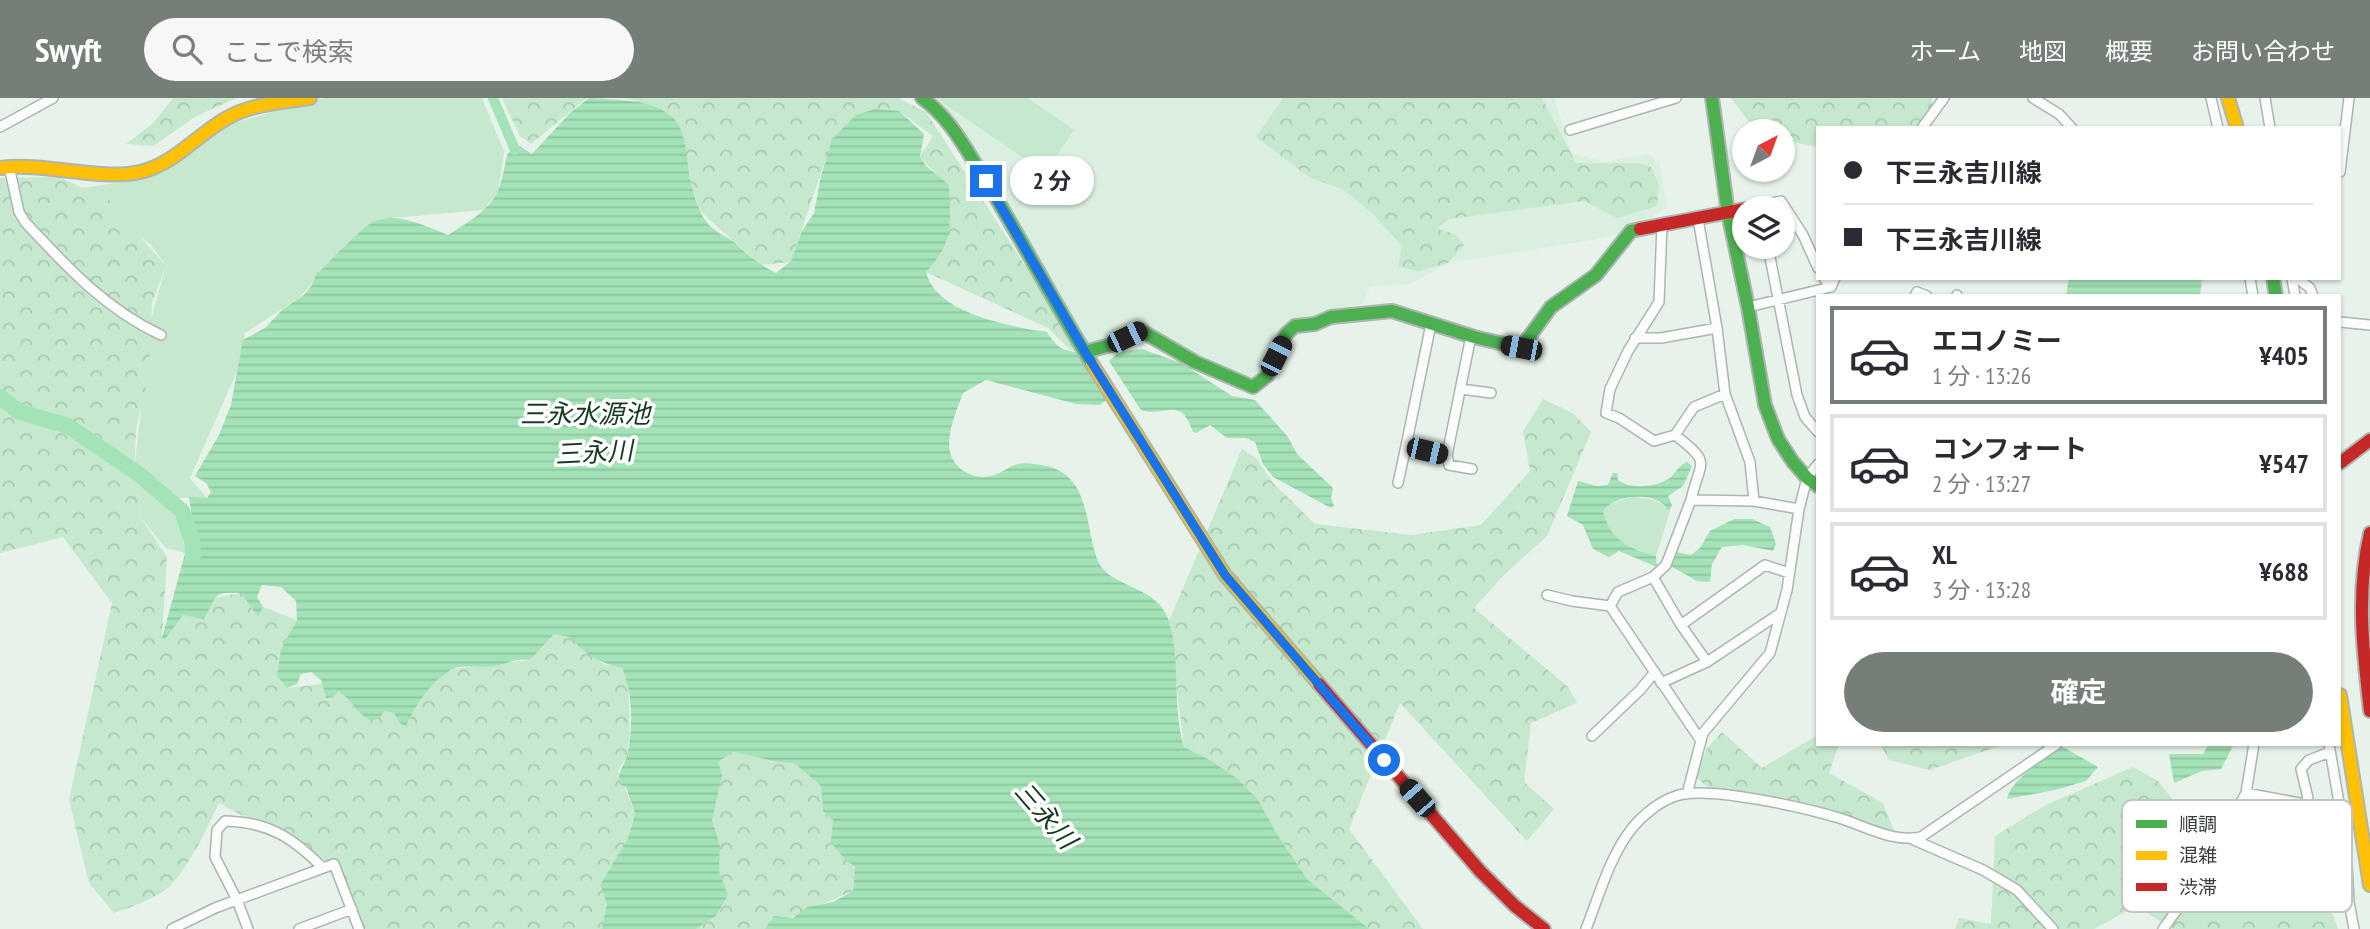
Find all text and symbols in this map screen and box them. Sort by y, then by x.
search box [144,18,634,81]
text: Swyft [35,28,102,71]
icon: search [168,30,206,68]
text: ここで検索 [224,35,354,68]
text: ホーム [1910,36,1981,67]
text: 地図 [2019,36,2067,67]
text: 概要 [2105,36,2153,67]
text: お問い合わせ [2191,36,2335,67]
north arrow [1732,119,1796,182]
map controls [1732,119,1795,259]
callout: 2 分 [1010,156,1094,206]
text: 下三永吉川線 [1886,156,2042,189]
route end [970,165,1002,197]
text: 2 分 [1033,166,1071,195]
button: layers [1732,196,1795,259]
text: 下三永吉川線 [1886,223,2042,256]
car [1104,318,1151,356]
icon: car [1848,324,1911,387]
text: エコノミー [1932,324,2062,357]
car [1258,333,1295,379]
car [1499,334,1544,362]
text: ¥405 [2259,339,2309,372]
text: 1 分 · 13:26 [1932,361,2031,390]
water label: 三永水源池 [520,397,653,430]
icon: car [1848,432,1911,495]
text: コンフォート [1932,432,2087,465]
water label: 三永川 [554,433,637,471]
car [1405,436,1450,466]
text: ¥547 [2259,447,2309,480]
text: 2 分 · 13:27 [1932,469,2031,498]
text: XL [1932,538,1957,571]
icon: car [1848,540,1911,603]
text: ¥688 [2259,555,2309,588]
text: 3 分 · 13:28 [1932,575,2031,604]
button: 確定 [1844,652,2313,732]
route start [1368,744,1400,776]
water label: 三永川 [1008,775,1086,858]
car [1396,775,1439,821]
legend [2122,800,2352,912]
text: 順調 [2179,812,2217,836]
text: 混雑 [2179,843,2217,867]
text: 渋滞 [2179,875,2217,899]

